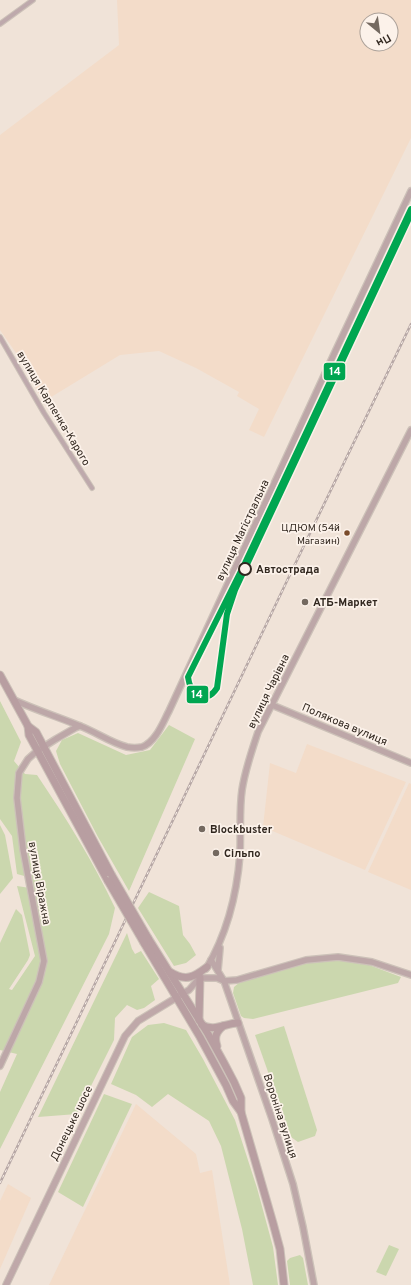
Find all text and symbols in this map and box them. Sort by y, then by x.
north arrow [359,12,399,52]
text: Пн [373,30,393,50]
street label: вулиця Карпенка-Карого [13,349,93,469]
line badge: 14 [323,362,346,381]
text: 14 [329,365,341,379]
street label: вулиця Магістральна [213,477,273,583]
place label: ЦДЮМ (54й Магазин) [281,522,340,548]
marker: ЦДЮМ (54й Магазин) [342,528,352,538]
marker: Автострада [238,562,252,576]
place label: Автострада [256,563,319,577]
place label: АТБ-Маркет [313,596,377,610]
marker: АТБ-Маркет [300,597,310,607]
street label: вулиця Чарівна [245,652,293,731]
line badge: 14 [186,685,209,704]
text: 14 [191,688,203,702]
street label: Полякова вулиця [300,701,389,749]
place label: Blockbuster [210,823,273,837]
marker: Blockbuster [197,824,207,834]
street label: вулиця Віражна [25,840,53,926]
place label: Сільпо [224,847,260,861]
marker: Сільпо [211,848,221,858]
street label: Вороніна вулиця [260,1072,300,1160]
street label: Донецьке шосе [48,1083,96,1163]

